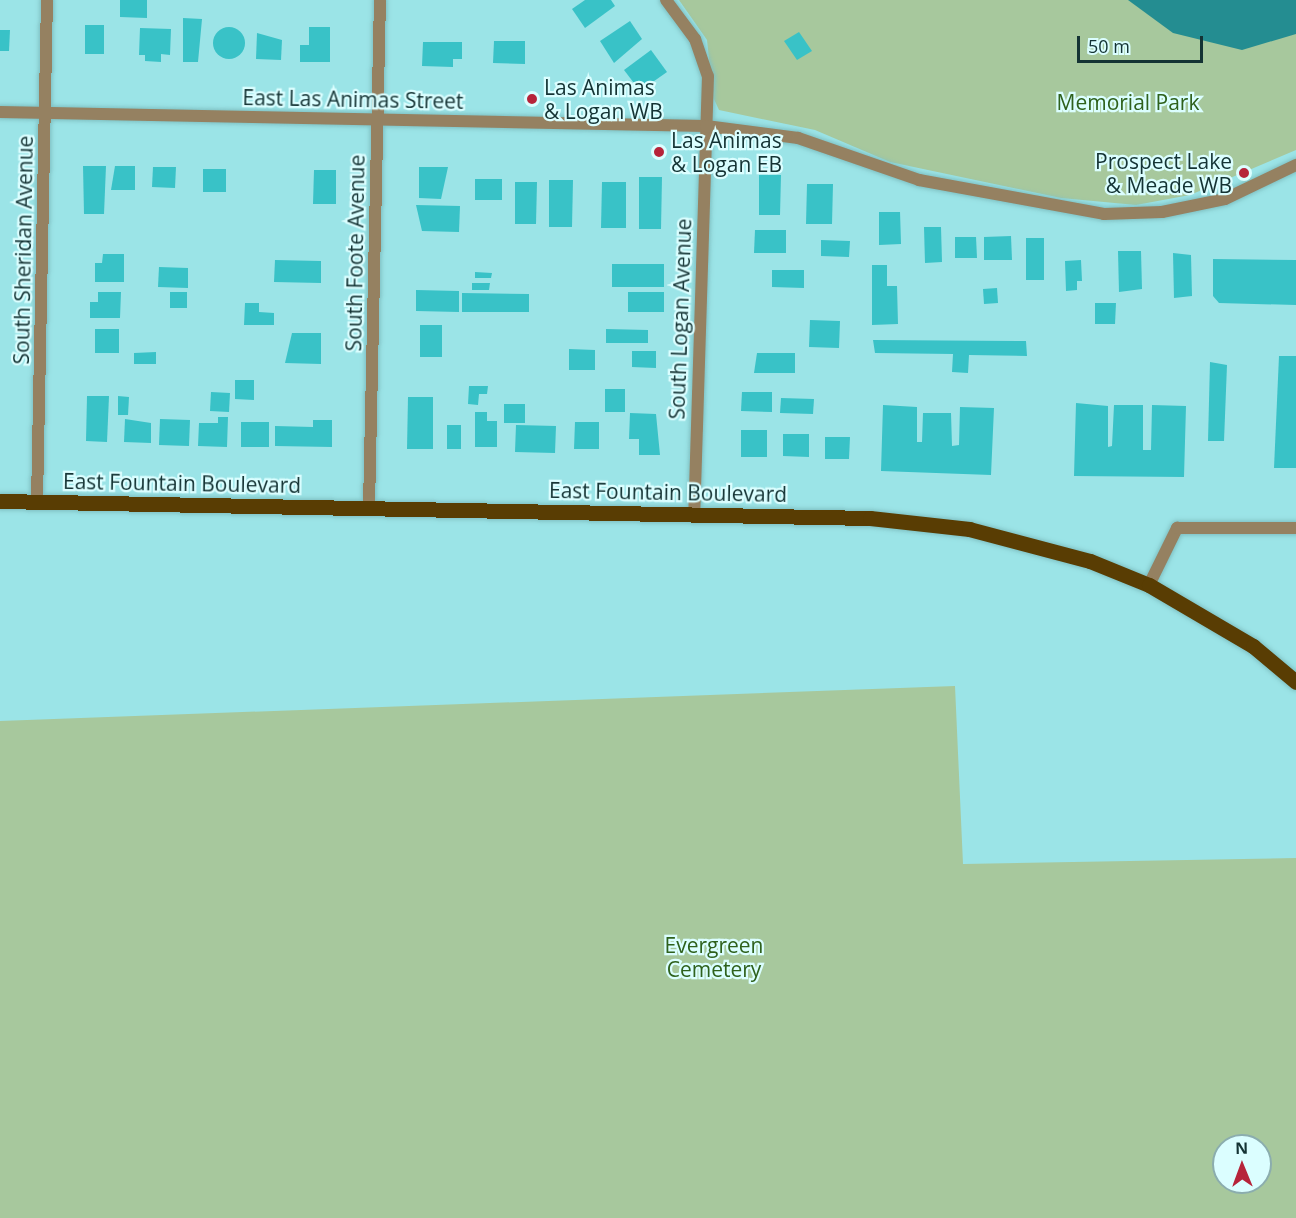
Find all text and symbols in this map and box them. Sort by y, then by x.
scale bar [1080,24,1206,62]
text: 50 m [1088,34,1130,58]
place label: Las Animas & Logan WB [544,74,663,124]
street label: East Las Animas Street [242,84,464,114]
park label: Memorial Park [1057,89,1199,115]
marker: Las Animas & Logan WB [525,92,539,106]
place label: Las Animas & Logan EB [671,127,782,177]
street label: South Sheridan Avenue [8,135,38,365]
marker: Las Animas & Logan EB [652,145,666,159]
place label: Prospect Lake & Meade WB [1095,148,1232,198]
street label: South Foote Avenue [341,154,369,352]
marker: Prospect Lake & Meade WB [1237,166,1251,180]
street label: South Logan Avenue [664,218,696,420]
street label: East Fountain Boulevard [63,468,301,498]
street label: East Fountain Boulevard [549,477,787,507]
park label: Evergreen Cemetery [665,932,763,982]
north arrow [1212,1134,1272,1194]
text: N [1235,1137,1248,1159]

